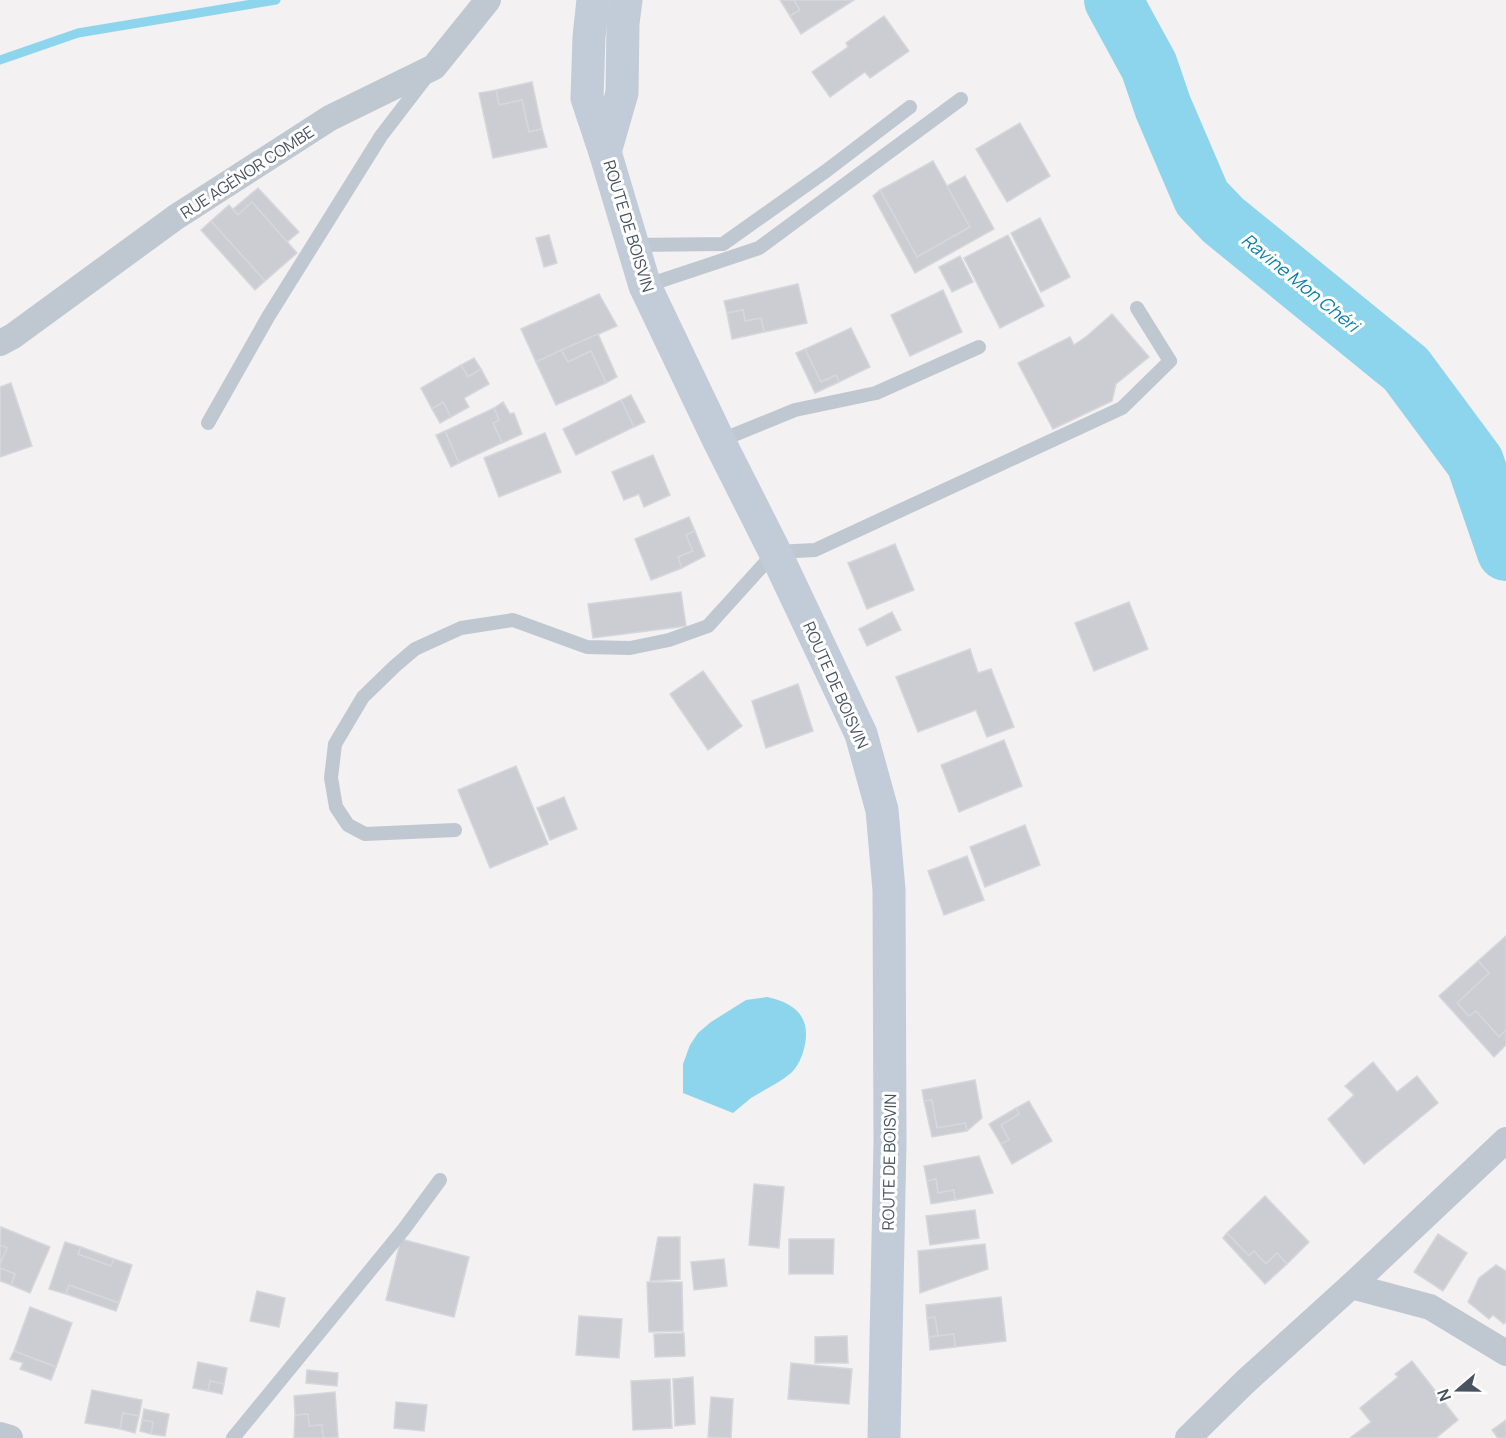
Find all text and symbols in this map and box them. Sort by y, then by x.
street label: RUE AGÉNOR COMBE [176,121,318,223]
street label: ROUTE DE BOISVIN [598,157,660,295]
water label: Ravine Mon Chéri [1237,228,1366,339]
street label: ROUTE DE BOISVIN [798,618,874,752]
street label: ROUTE DE BOISVIN [877,1093,901,1231]
north arrow [1428,1360,1488,1420]
text: N [1432,1386,1456,1404]

